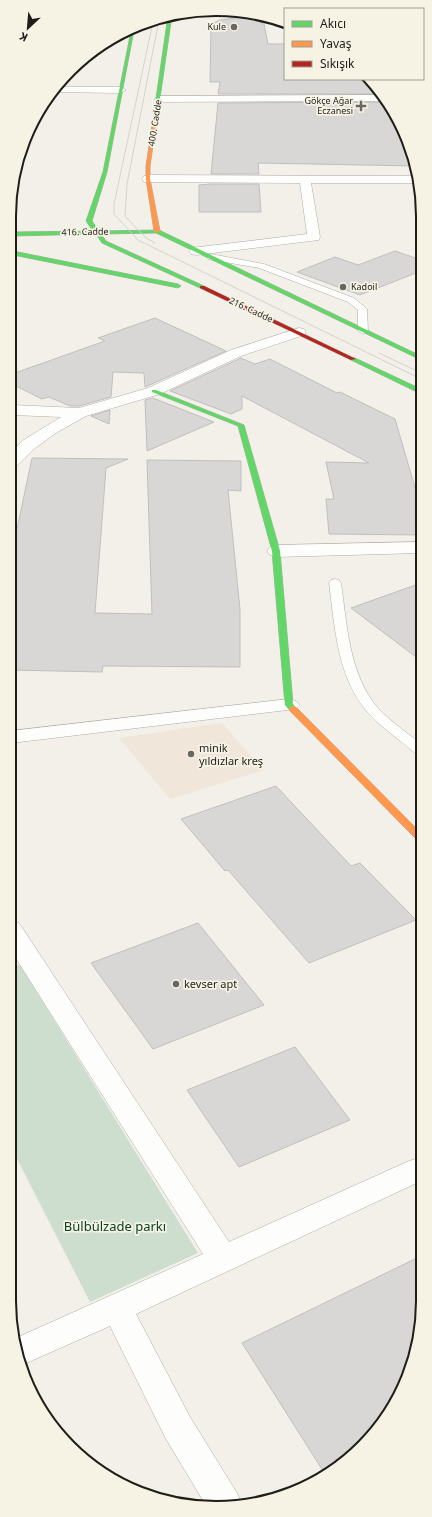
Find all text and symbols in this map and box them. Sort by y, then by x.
north arrow [8,8,48,48]
legend [284,8,424,80]
text: Akıcı [320,15,346,32]
place label: Kule [207,20,226,33]
marker: Kule [229,22,239,32]
text: K [16,29,30,46]
text: Yavaş [320,35,352,52]
text: Sıkışık [320,55,355,72]
place label: Gökçe Ağar Eczanesi [304,94,353,117]
street label: 400. Cadde [144,99,165,147]
marker: Gökçe Ağar Eczanesi [356,101,366,111]
street label: 416. Cadde [61,225,109,238]
place label: Kadoil [351,280,377,293]
marker: Kadoil [338,282,348,292]
street label: 216. Cadde [227,294,275,325]
place label: minik yıldızlar kreş [199,740,263,768]
marker: minik yıldızlar kreş [186,749,196,759]
place label: kevser apt [184,976,237,991]
marker: kevser apt [171,979,181,989]
park label: Bülbülzade parkı [64,1217,166,1235]

